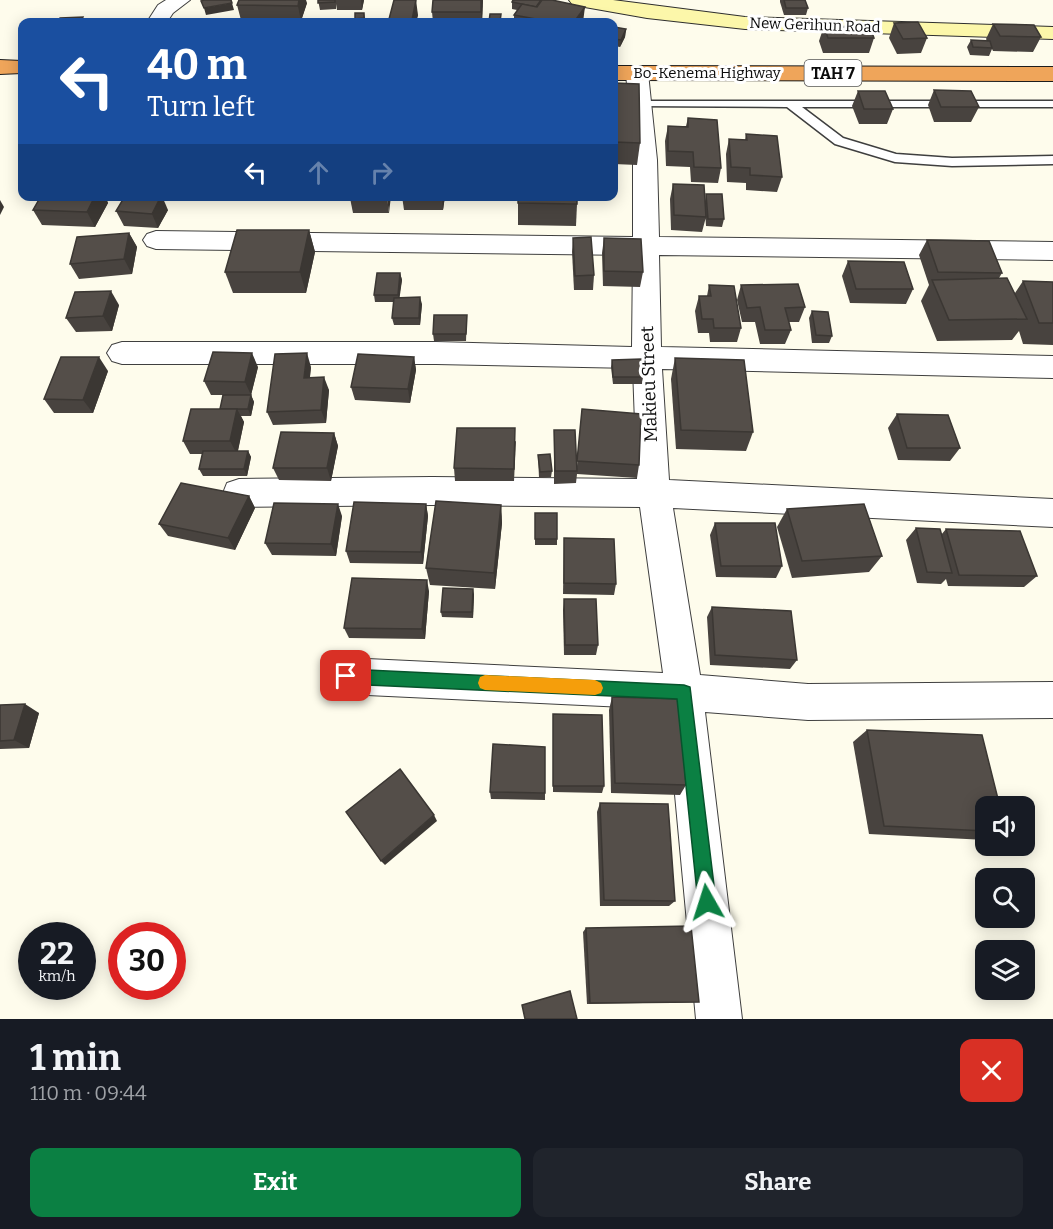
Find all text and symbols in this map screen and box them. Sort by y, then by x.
street label: New Gerihun Road [749,14,881,36]
text: 40 m [147,40,247,90]
icon: left [48,42,126,120]
road number: TAH 7 [804,60,862,86]
street label: Bo-Kenema Highway [633,64,781,82]
text: Turn left [147,91,255,123]
icon: left [239,156,272,189]
icon: ahead [302,156,335,189]
icon: right [365,156,398,189]
street label: Makieu Street [636,325,662,442]
pin [320,650,371,701]
icon: arrive [329,659,362,692]
map controls [975,796,1035,1000]
button: sound [975,796,1035,856]
button: search [975,868,1035,928]
position arrow [675,870,739,934]
speed limit sign: 30 [108,922,186,1000]
text: 22 [40,936,74,972]
button: layers [975,940,1035,1000]
text: km/h [38,967,76,985]
text: 1 min [30,1036,121,1080]
button: close [960,1039,1023,1102]
text: 110 m · 09:44 [30,1081,147,1105]
button: Exit [30,1148,521,1217]
button: Share [533,1148,1023,1217]

